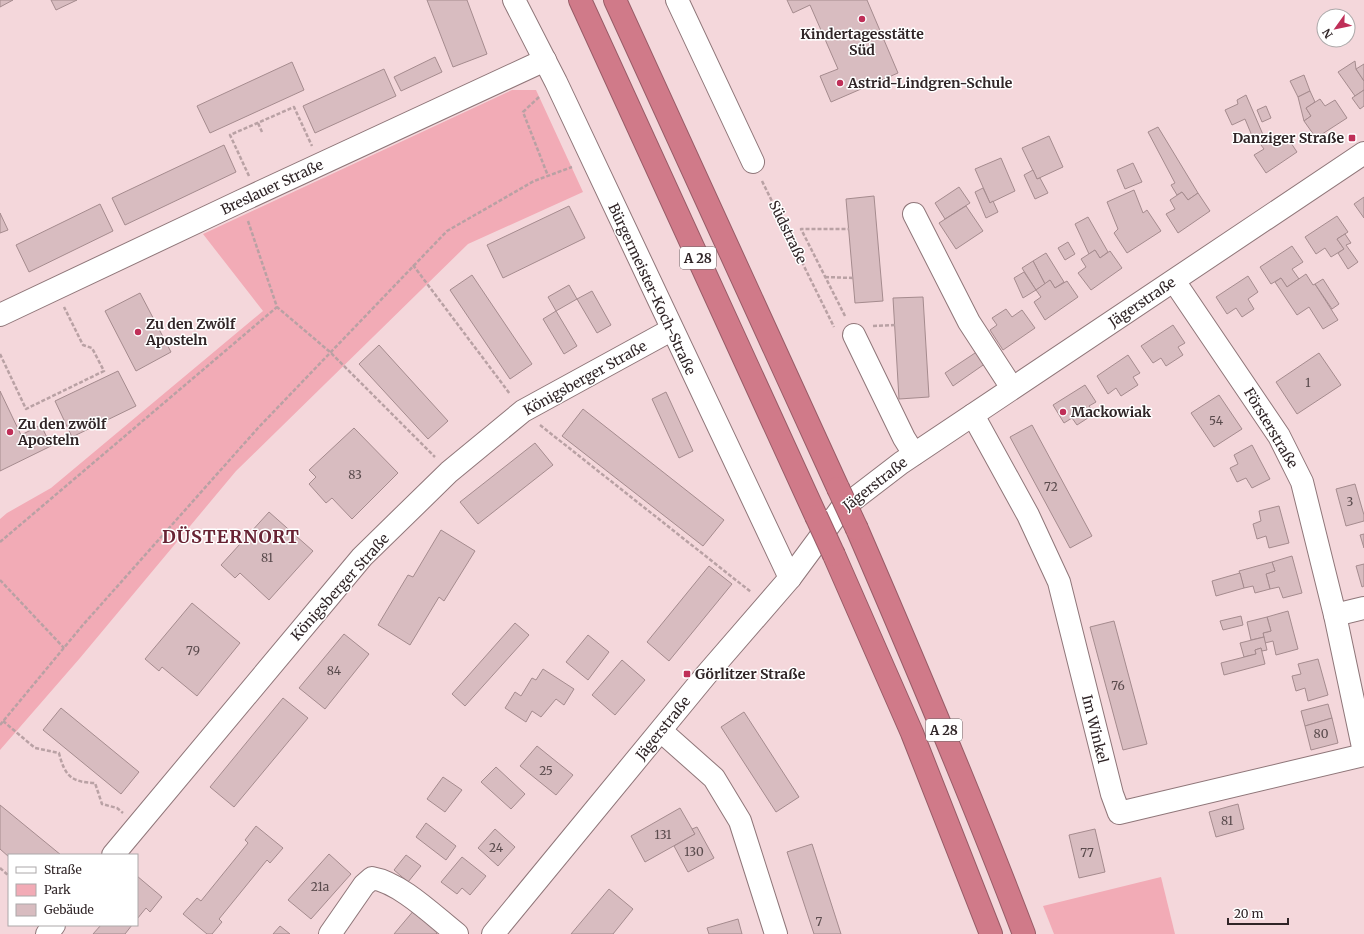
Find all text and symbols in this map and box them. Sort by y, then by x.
north arrow [1316,8,1356,48]
marker: Kindertagesstätte Süd [857,14,867,24]
place label: Kindertagesstätte Süd [800,25,924,59]
text: N [1319,26,1336,41]
place label: Astrid-Lindgren-Schule [847,74,1013,92]
marker: Astrid-Lindgren-Schule [835,78,845,88]
place label: Danziger Straße [1232,129,1344,147]
marker: Danziger Straße [1347,133,1357,143]
street label: Breslauer Straße [218,155,326,219]
street label: Südstraße [765,197,811,267]
street label: Bürgermeister-Koch-Straße [604,200,700,378]
road number: A 28 [680,247,716,269]
street label: Jägerstraße [1104,273,1179,332]
place label: Zu den Zwölf Aposteln [145,315,236,349]
marker: Zu den Zwölf Aposteln [133,327,143,337]
street label: Königsberger Straße [520,337,650,419]
house number: 1 [1305,375,1311,390]
street label: Försterstraße [1240,385,1302,471]
place label: Mackowiak [1071,403,1152,421]
marker: Mackowiak [1058,407,1068,417]
house number: 54 [1209,413,1224,428]
place label: Zu den zwölf Aposteln [17,415,107,449]
marker: Zu den zwölf Aposteln [5,427,15,437]
street label: Jägerstraße [838,453,911,515]
house number: 83 [348,467,362,482]
house number: 72 [1044,479,1058,494]
house number: 3 [1347,494,1354,509]
district label: DÜSTERNORT [162,525,300,548]
street label: Königsberger Straße [287,530,393,644]
house number: 81 [261,550,274,565]
house number: 79 [186,643,200,658]
house number: 84 [327,663,342,678]
place label: Görlitzer Straße [695,665,806,683]
marker: Görlitzer Straße [682,669,692,679]
house number: 76 [1111,678,1125,693]
street label: Jägerstraße [631,692,694,764]
street label: Im Winkel [1078,693,1112,766]
road number: A 28 [926,719,962,741]
house number: 80 [1314,726,1329,741]
house number: 25 [539,763,553,778]
house number: 81 [1221,813,1234,828]
house number: 131 [655,827,672,842]
house number: 24 [489,840,504,855]
house number: 130 [684,844,704,859]
house number: 77 [1080,845,1094,860]
legend [8,854,138,926]
text: Straße [44,862,82,877]
house number: 21a [311,879,330,894]
text: Park [44,882,71,897]
scale bar [1228,900,1288,926]
text: Gebäude [44,902,94,917]
text: 20 m [1234,906,1263,921]
house number: 7 [816,914,823,929]

